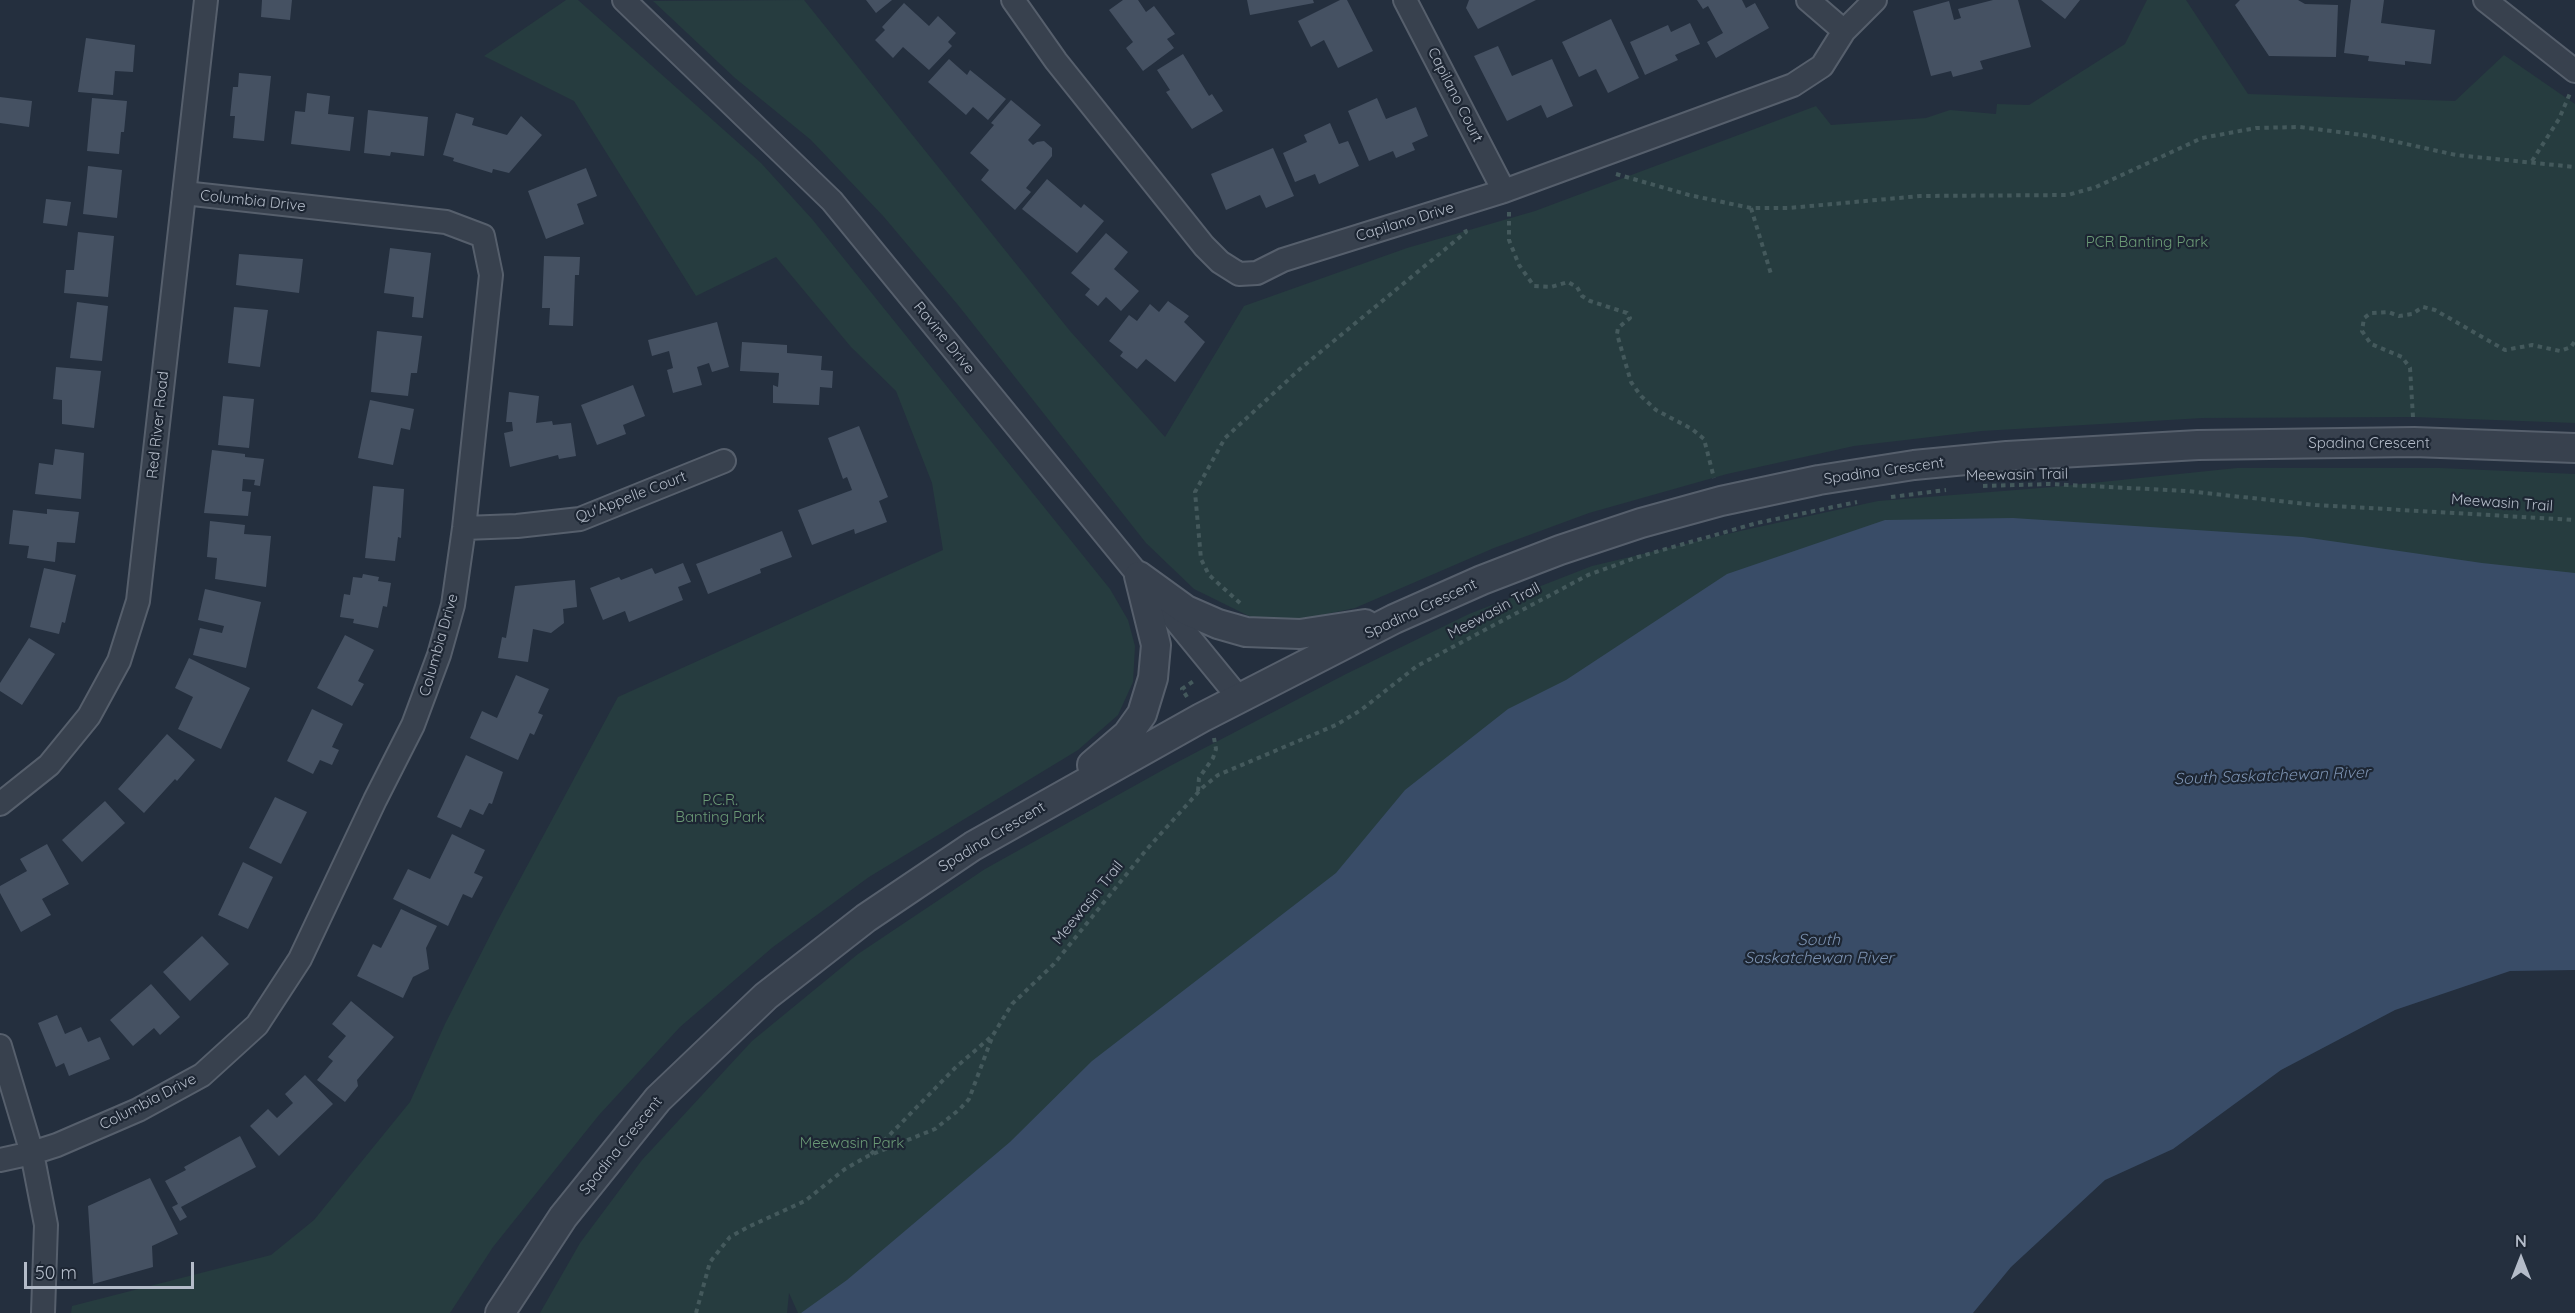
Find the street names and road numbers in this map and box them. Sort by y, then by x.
street label: Capilano Court [1423,45,1487,145]
street label: Columbia Drive [199,187,307,215]
street label: Capilano Drive [1354,199,1456,245]
street label: Ravine Drive [909,298,979,378]
street label: Red River Road [143,370,173,480]
street label: Spadina Crescent [2308,434,2430,452]
street label: Spadina Crescent [1823,454,1945,488]
street label: Meewasin Trail [1966,465,2068,485]
street label: Qu'Appelle Court [573,468,689,526]
street label: Meewasin Trail [2450,490,2554,516]
street label: Spadina Crescent [1362,575,1480,643]
street label: Meewasin Trail [1445,579,1543,643]
street label: Columbia Drive [416,592,462,698]
street label: Spadina Crescent [935,798,1049,876]
street label: Meewasin Trail [1049,858,1127,948]
street label: Columbia Drive [97,1070,199,1134]
street label: Spadina Crescent [576,1093,666,1199]

